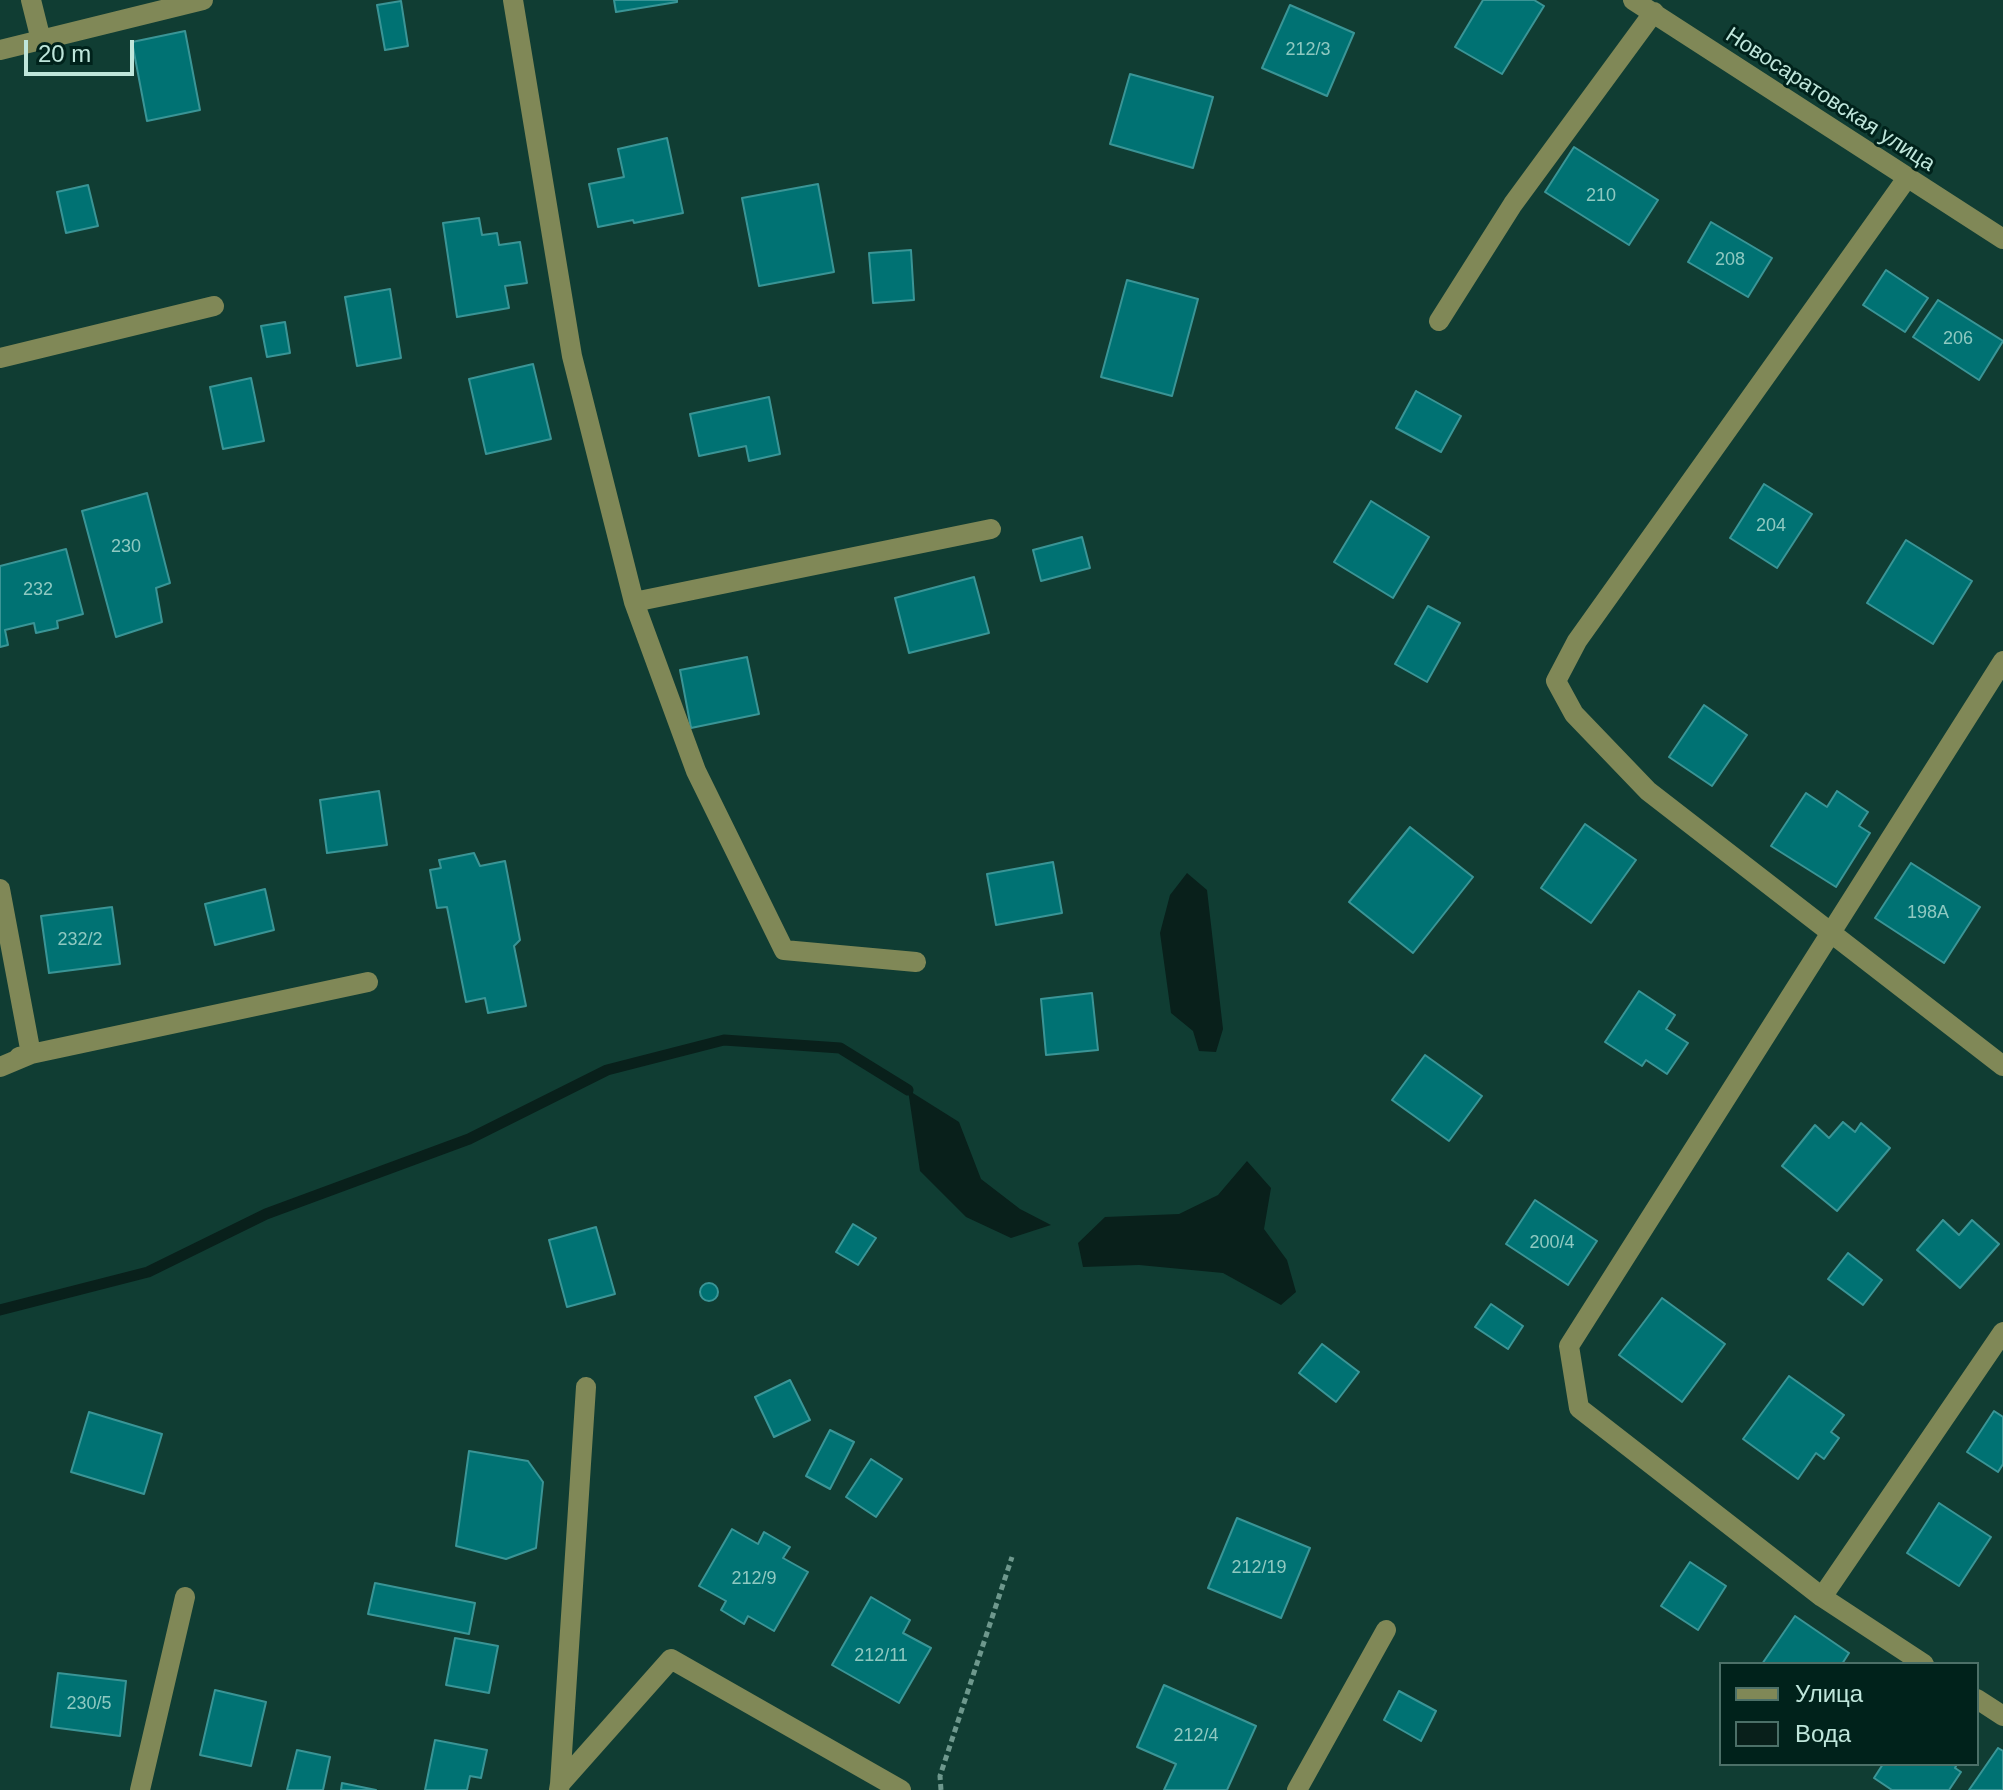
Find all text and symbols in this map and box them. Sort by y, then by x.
street label: Новосаратовская улица [1720,22,1940,178]
scale bar [28,24,138,74]
house number: 212/3 [1285,39,1331,61]
text: 20 m [38,40,91,67]
house number: 210 [1586,185,1616,207]
house number: 208 [1715,249,1745,271]
house number: 206 [1943,328,1973,350]
house number: 204 [1756,515,1786,537]
house number: 230 [111,536,141,558]
house number: 232 [23,579,53,601]
house number: 198А [1907,902,1949,924]
house number: 232/2 [57,929,103,951]
house number: 200/4 [1529,1232,1575,1254]
house number: 212/19 [1231,1557,1287,1579]
house number: 212/9 [731,1568,777,1590]
house number: 212/11 [854,1645,908,1667]
legend [1719,1662,1979,1766]
text: Улица [1795,1680,1863,1707]
house number: 230/5 [66,1693,112,1715]
text: Вода [1795,1720,1851,1747]
house number: 212/4 [1173,1725,1219,1747]

